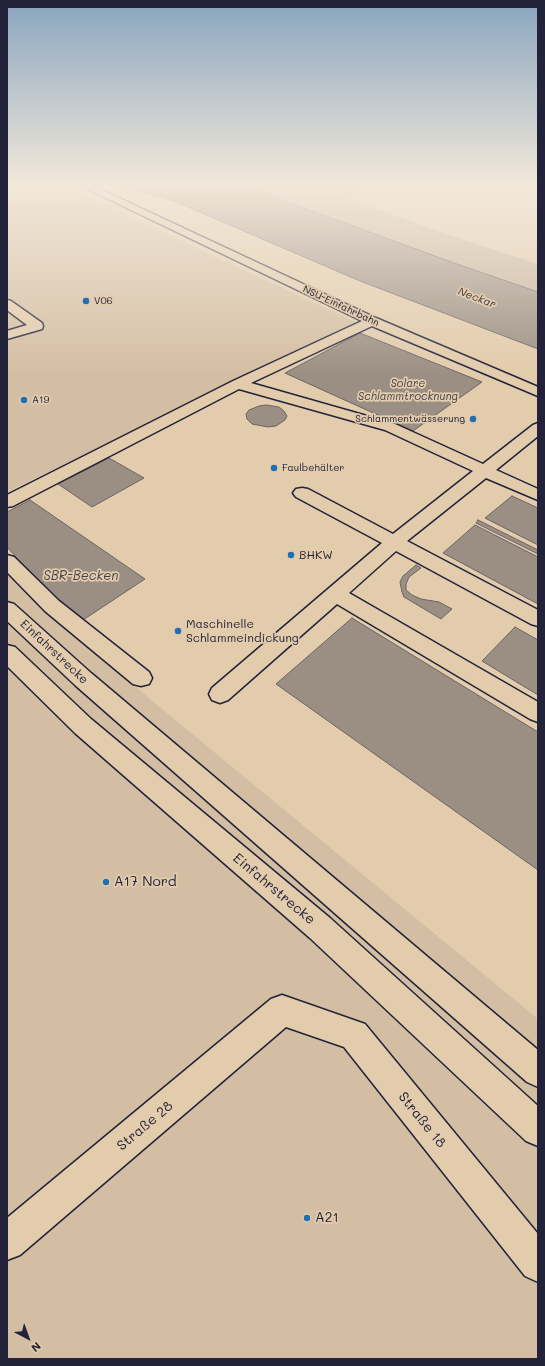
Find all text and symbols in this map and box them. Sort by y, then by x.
street label: NSU-Einfahrbahn [301,283,381,329]
water label: Neckar [456,285,498,311]
place label: V06 [94,295,113,307]
marker: V06 [81,296,91,306]
water label: Solare Schlammtrocknung [358,377,458,403]
place label: A19 [32,394,49,406]
marker: A19 [19,395,29,405]
place label: Schlammentwässerung [355,413,465,425]
marker: Schlammentwässerung [468,414,478,424]
place label: Faulbehälter [282,462,344,474]
marker: Faulbehälter [269,463,279,473]
place label: BHKW [299,548,333,562]
marker: BHKW [286,550,296,560]
water label: SBR-Becken [43,568,119,584]
street label: Einfahrstrecke [17,617,91,687]
place label: Maschinelle Schlammeindickung [186,617,299,645]
marker: Maschinelle Schlammeindickung [173,626,183,636]
street label: Einfahrstrecke [229,850,319,928]
place label: A17 Nord [114,874,177,890]
marker: A17 Nord [101,877,111,887]
street label: Straße 18 [395,1089,449,1151]
street label: Straße 28 [114,1098,176,1154]
place label: A21 [315,1210,339,1226]
marker: A21 [302,1213,312,1223]
north arrow [8,1318,48,1358]
text: N [28,1339,44,1356]

